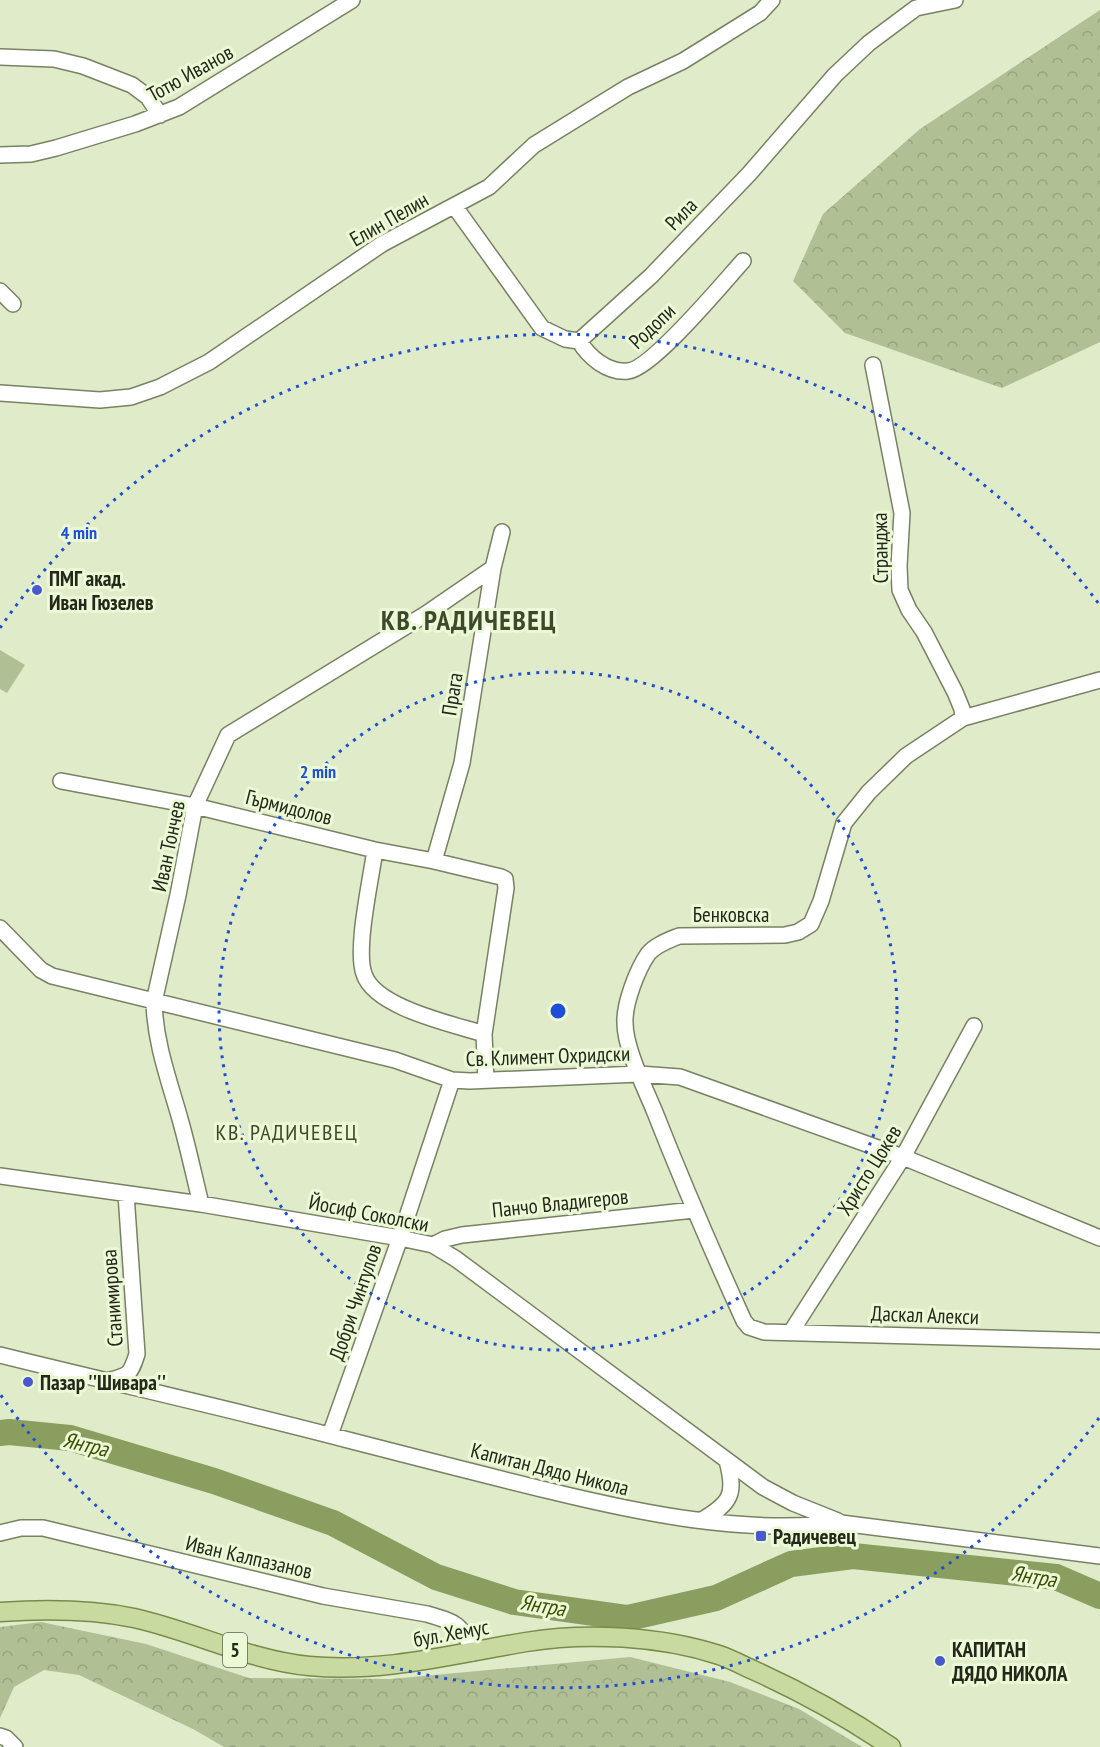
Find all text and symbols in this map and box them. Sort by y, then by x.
street label: Тотю Иванов [142,38,238,108]
street label: Елин Пелин [345,186,433,252]
street label: Рила [659,192,703,236]
street label: Родопи [623,297,681,355]
street label: Странджа [866,512,894,584]
text: 4 min [61,521,97,544]
place label: ПМГ акад. Иван Гюзелев [49,565,154,616]
marker: ПМГ акад. Иван Гюзелев [30,583,44,597]
district label: КВ. РАДИЧЕВЕЦ [381,603,557,637]
street label: Прага [435,671,469,717]
text: 2 min [300,760,336,783]
street label: Гърмидолов [243,783,335,831]
street label: Иван Тончев [145,798,191,894]
street label: Бенковска [693,901,769,928]
centre of rings [548,1001,568,1021]
street label: Св. Климент Охридски [465,1040,631,1072]
district label: КВ. РАДИЧЕВЕЦ [216,1118,358,1146]
street label: Христо Цокев [831,1120,907,1220]
street label: Панчо Владигеров [490,1182,630,1224]
street label: Йосиф Соколски [307,1188,431,1238]
street label: Добри Чинтулов [323,1240,387,1364]
street label: Станимирова [95,1249,129,1347]
street label: Даскал Алекси [871,1300,979,1330]
place label: Пазар ''Шивара'' [40,1369,166,1396]
marker: Пазар ''Шивара'' [21,1375,35,1389]
water label: Янтра [61,1425,112,1463]
street label: Капитан Дядо Никола [468,1436,632,1502]
place label: Радичевец [773,1523,856,1550]
street label: Иван Калпазанов [183,1529,315,1585]
marker: Радичевец [754,1529,768,1543]
water label: Янтра [1010,1559,1060,1594]
water label: Янтра [519,1588,569,1623]
street label: бул. Хемус [411,1613,491,1653]
road number: 5 [223,1633,247,1667]
place label: КАПИТАН ДЯДО НИКОЛА [952,1636,1068,1687]
marker: КАПИТАН ДЯДО НИКОЛА [933,1654,947,1668]

